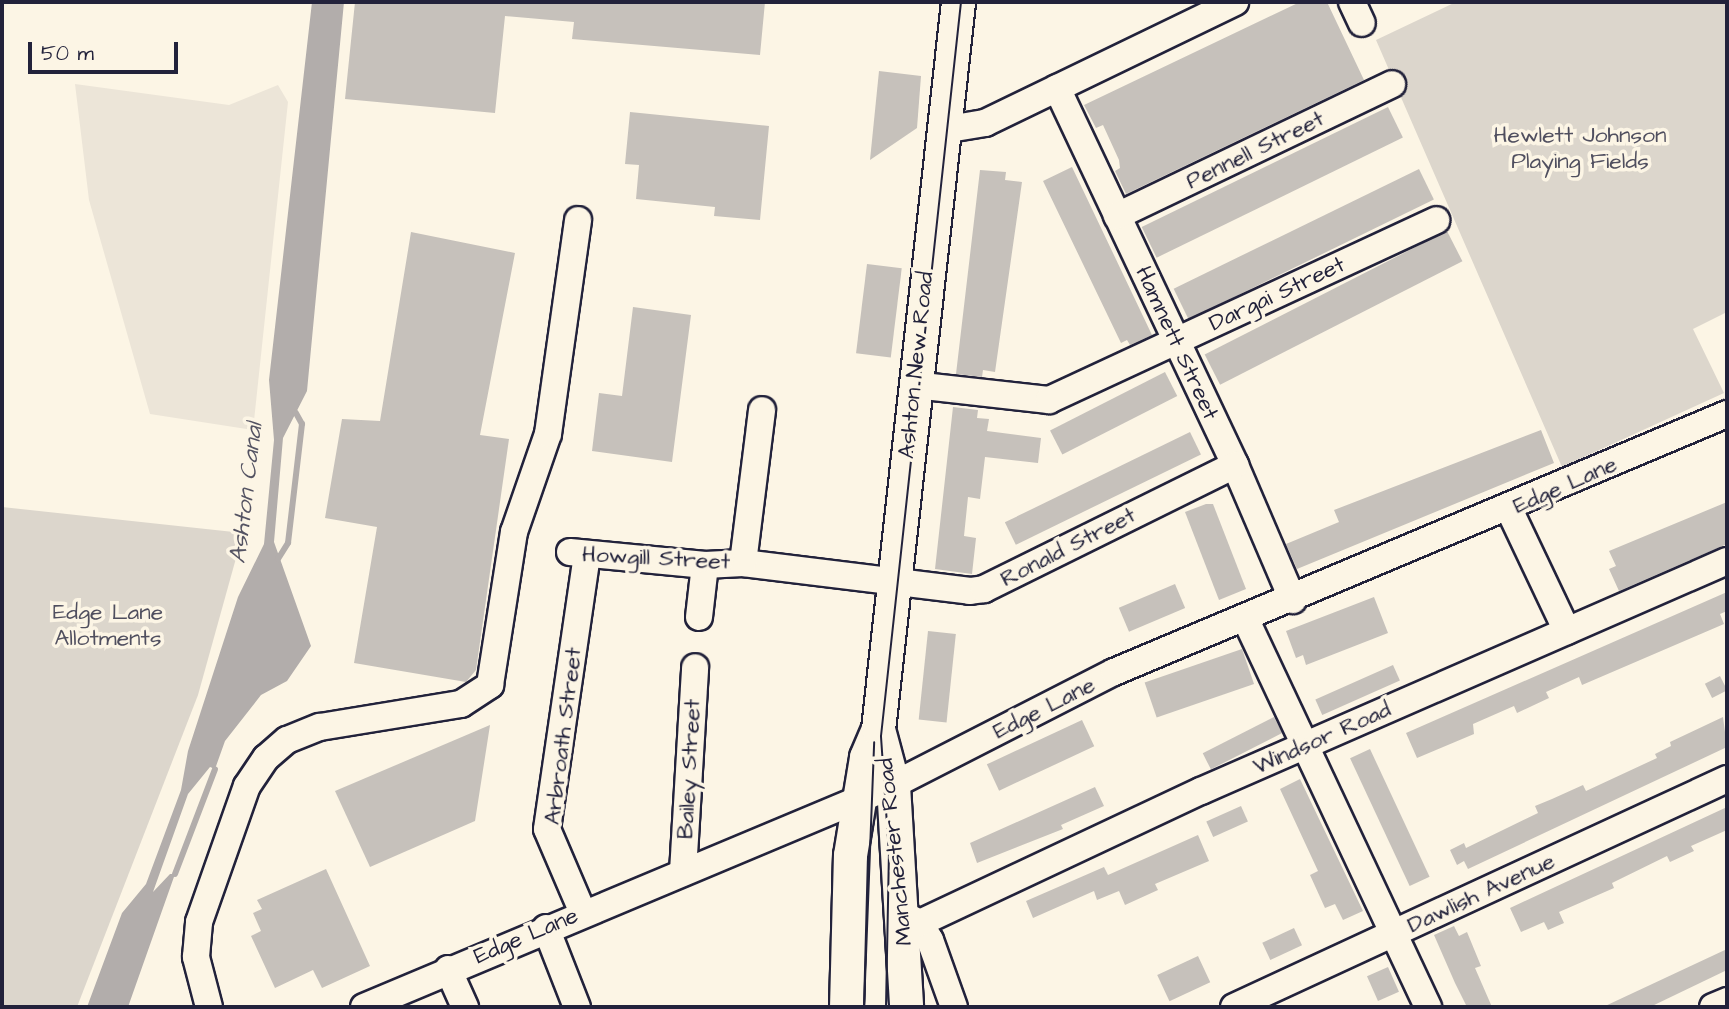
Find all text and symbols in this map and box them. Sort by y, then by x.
scale bar [32,28,182,72]
text: 50 m [41,39,94,68]
street label: Pennell Street [1182,105,1328,195]
park label: Hewlett Johnson Playing Fields [1494,121,1666,175]
street label: Dargai Street [1205,251,1349,337]
street label: Hamnett Street [1129,262,1225,424]
street label: Ashton New Road [892,270,940,460]
water label: Ashton Canal [224,421,270,565]
street label: Edge Lane [1509,450,1621,520]
street label: Ronald Street [996,501,1140,593]
street label: Howgill Street [581,540,731,576]
park label: Edge Lane Allotments [53,598,163,652]
street label: Arbroath Street [538,646,588,826]
street label: Edge Lane [989,671,1099,745]
street label: Windsor Road [1249,695,1395,781]
street label: Bailey Street [672,698,706,840]
street label: Manchester Road [871,757,919,947]
street label: Dawlish Avenue [1403,847,1559,939]
street label: Edge Lane [470,902,582,970]

